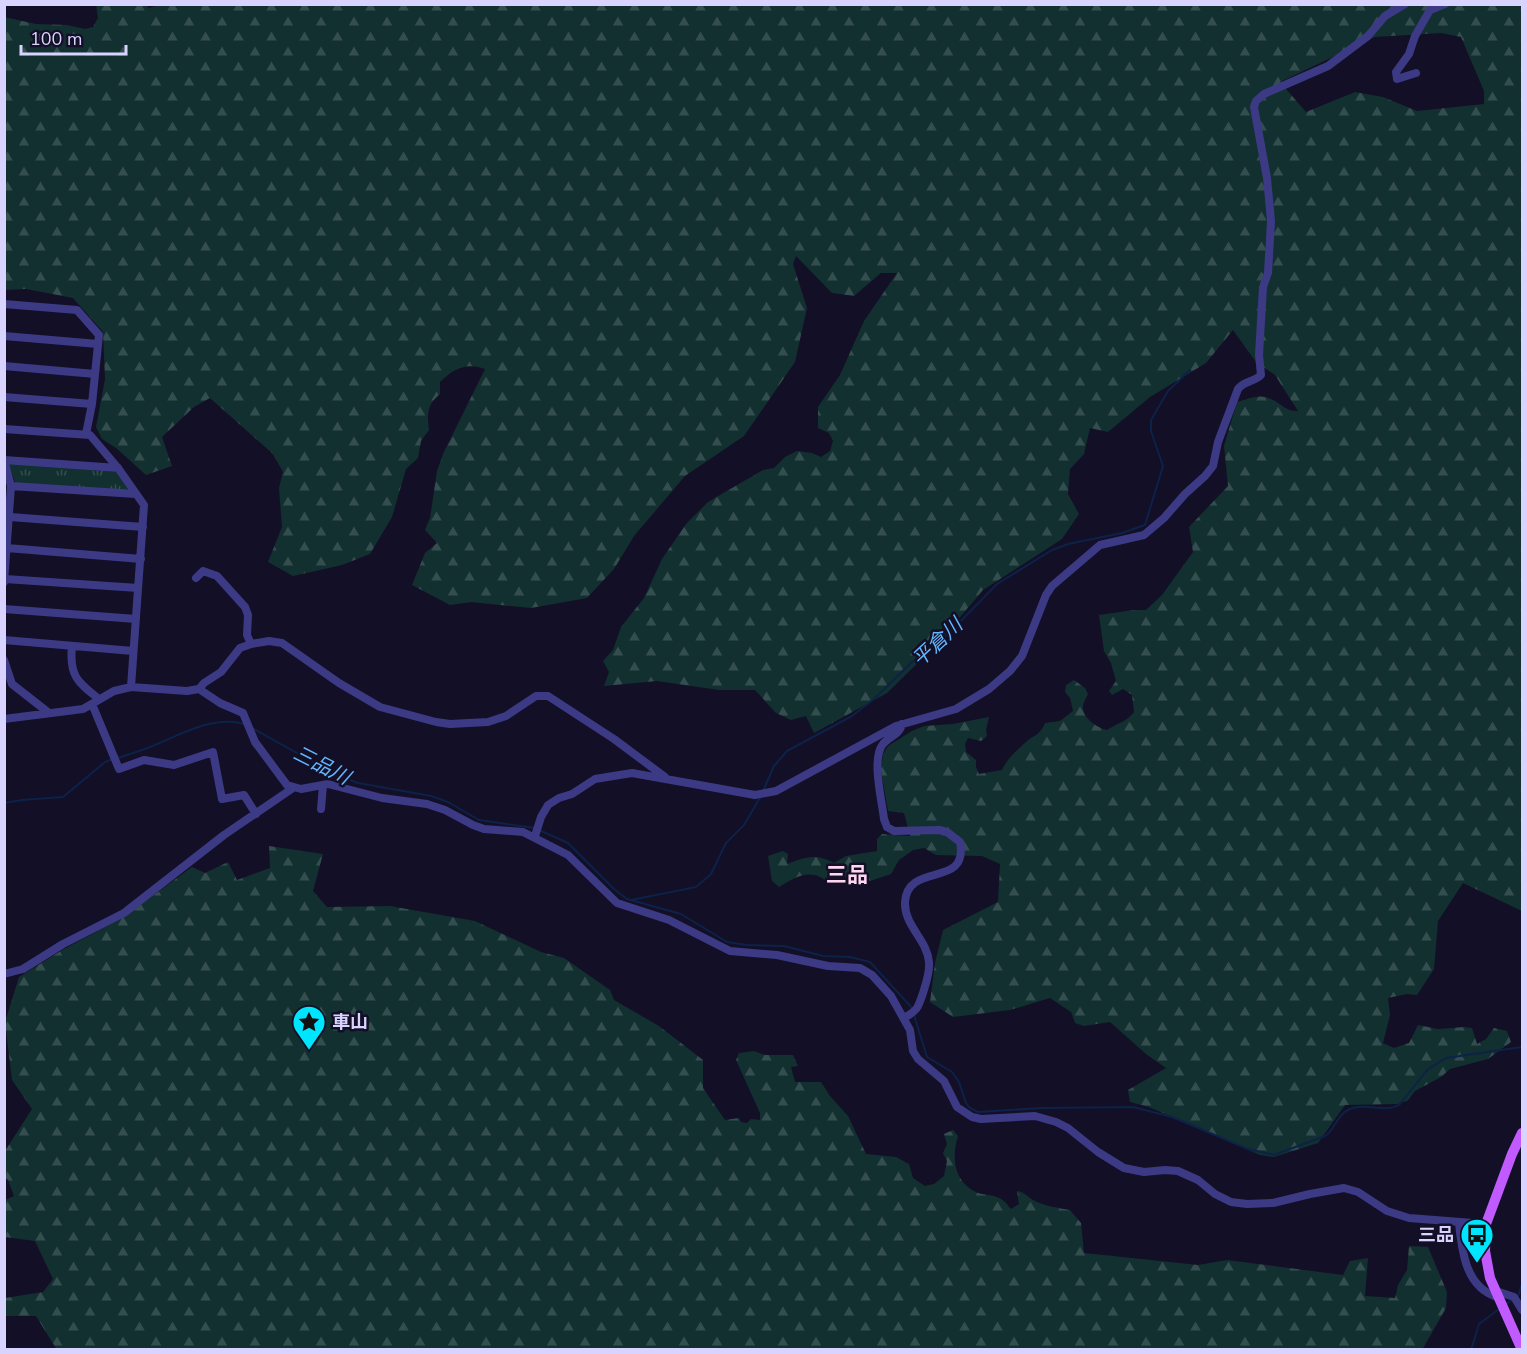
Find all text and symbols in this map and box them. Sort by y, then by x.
scale bar [21,18,126,56]
text: 100 m [30,27,82,51]
water label: 平倉川 [906,611,970,673]
water label: 三品川 [289,740,356,792]
district label: 三品 [826,861,868,889]
place icon: 車山 [291,1004,327,1051]
place label: 車山 [332,1010,368,1034]
bus stop icon: 三品 [1459,1217,1495,1264]
place label: 三品 [1418,1223,1454,1247]

